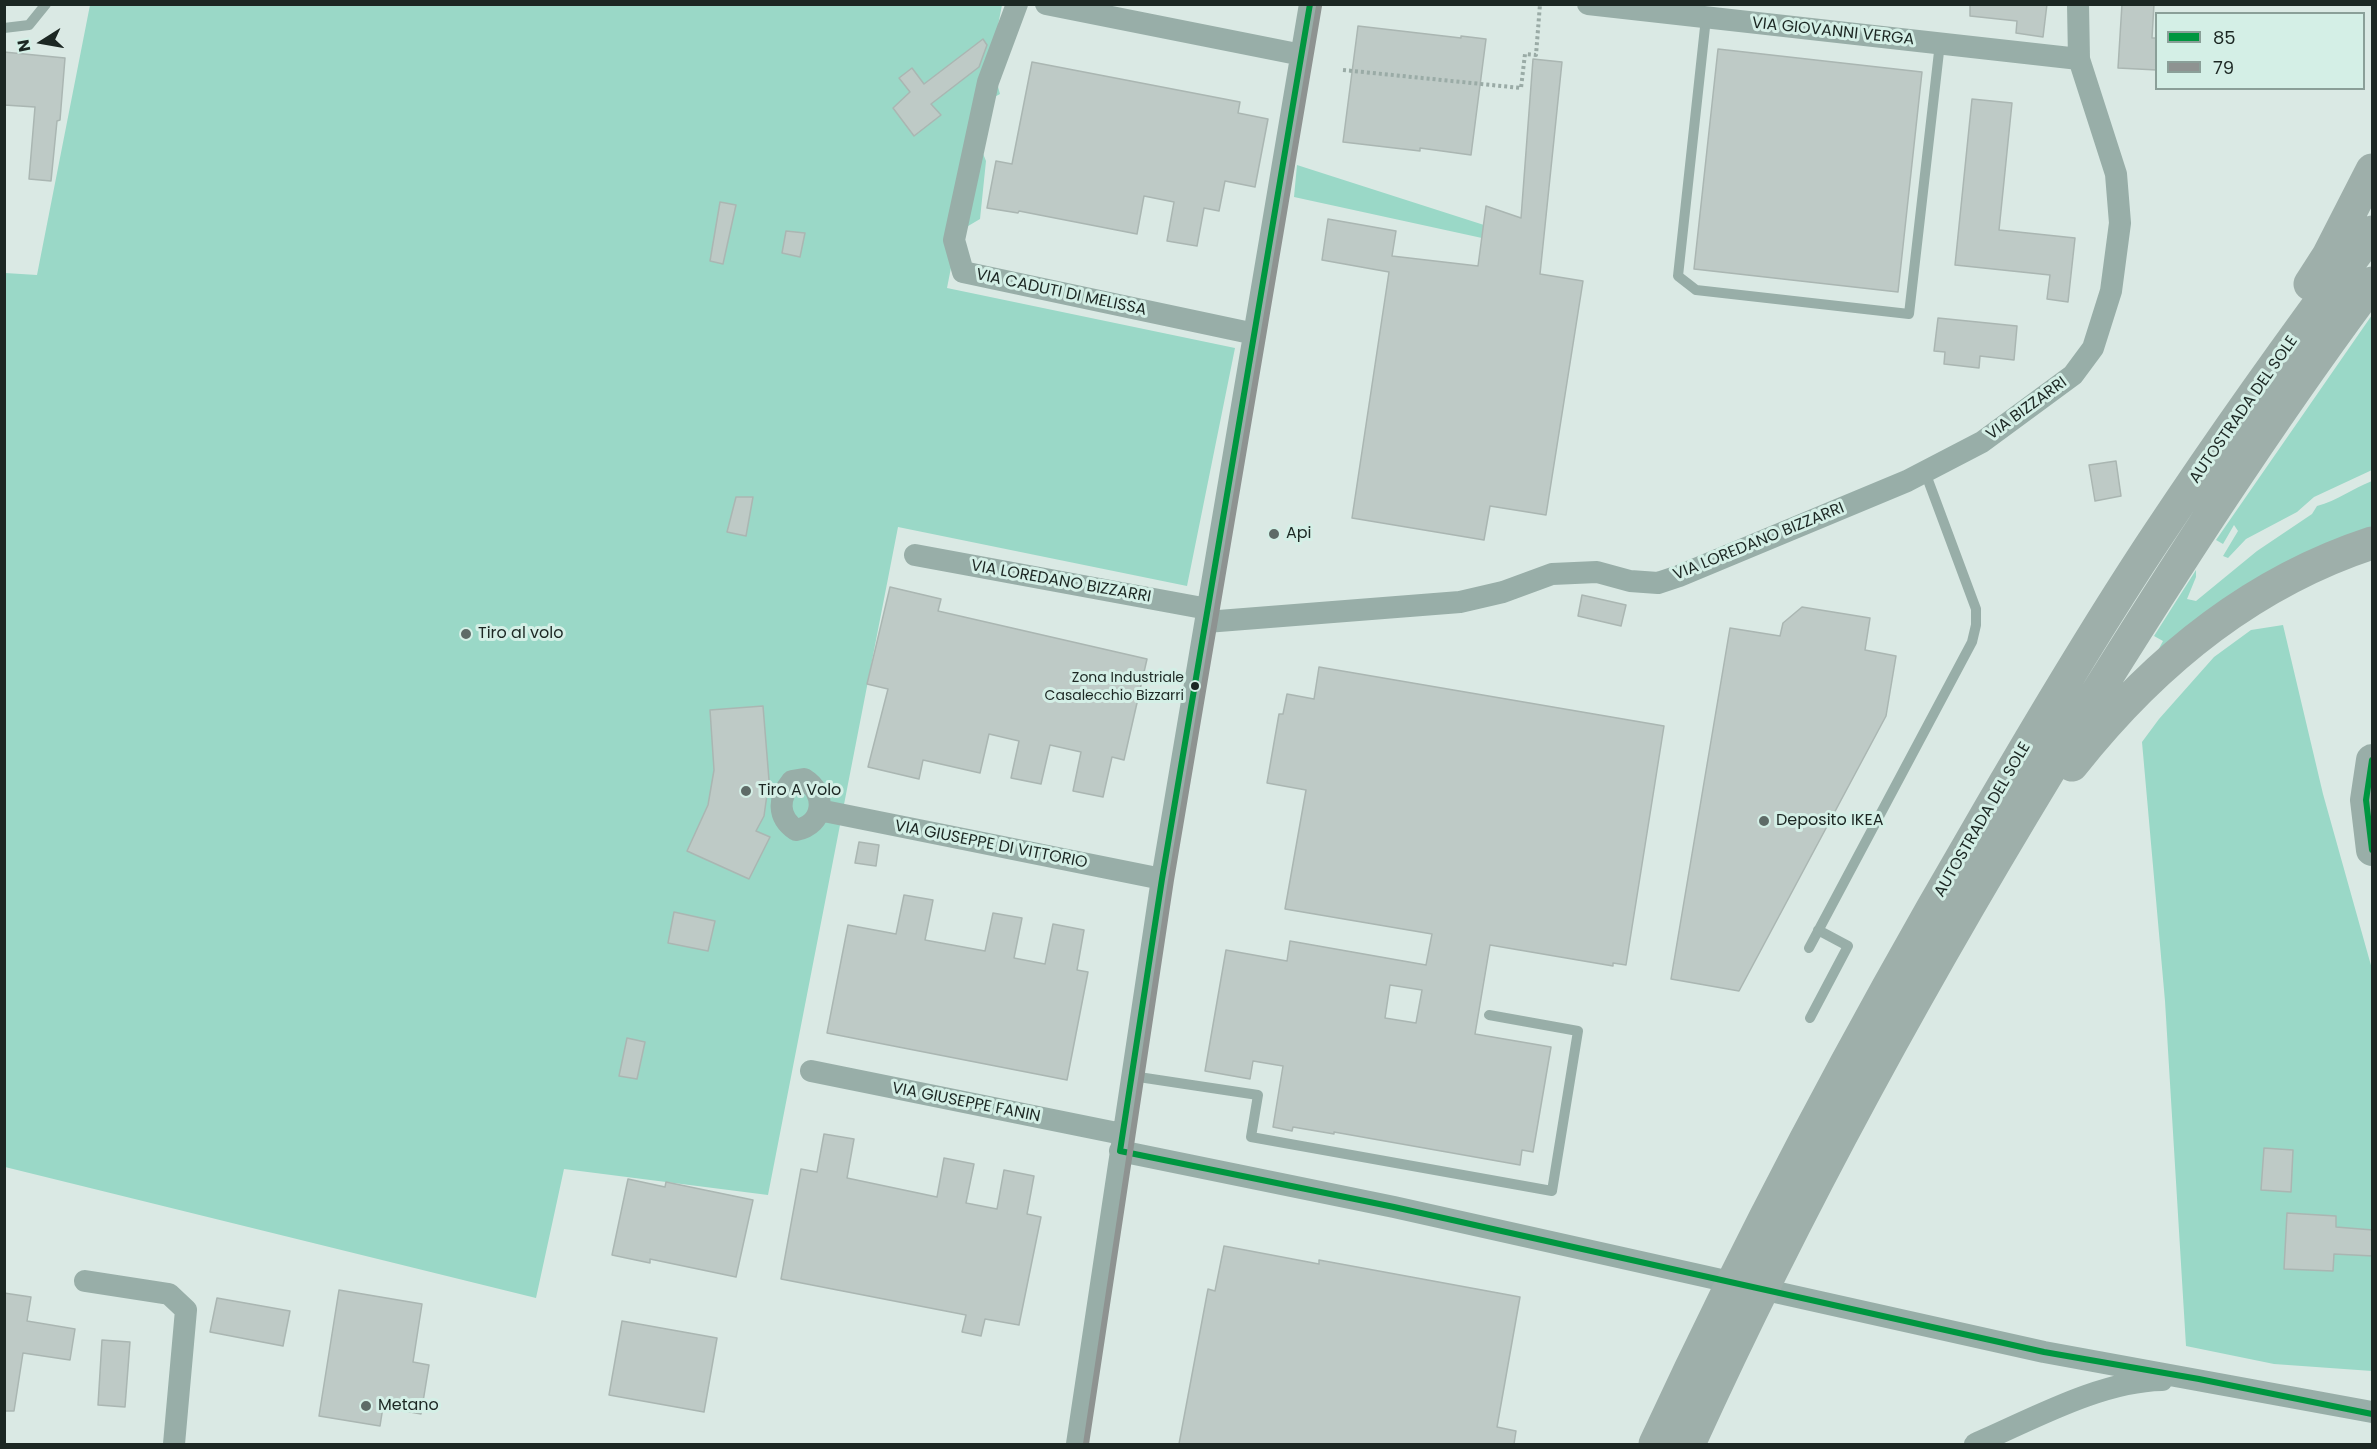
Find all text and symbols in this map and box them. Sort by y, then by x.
north arrow [12,12,72,72]
legend [2155,12,2365,90]
street label: VIA GIOVANNI VERGA [1751,14,1915,50]
text: 85 [2213,25,2236,50]
text: N [11,37,36,54]
text: 79 [2213,55,2234,80]
street label: VIA CADUTI DI MELISSA [974,266,1148,320]
street label: AUTOSTRADA DEL SOLE [2186,333,2302,487]
street label: VIA BIZZARRI [1983,373,2071,445]
street label: VIA LOREDANO BIZZARRI [1671,499,1847,585]
place label: Api [1286,524,1312,544]
marker: Api [1267,527,1281,541]
street label: VIA LOREDANO BIZZARRI [969,557,1153,607]
place label: Tiro al volo [478,624,563,644]
marker: Tiro al volo [459,627,473,641]
place label: Zona Industriale Casalecchio Bizzarri [1045,670,1184,702]
marker: Zona Industriale Casalecchio Bizzarri [1189,680,1201,692]
street label: AUTOSTRADA DEL SOLE [1931,739,2035,901]
place label: Tiro A Volo [758,781,841,801]
marker: Tiro A Volo [739,784,753,798]
place label: Deposito IKEA [1776,811,1883,831]
marker: Deposito IKEA [1757,814,1771,828]
street label: VIA GIUSEPPE DI VITTORIO [893,817,1089,873]
street label: VIA GIUSEPPE FANIN [890,1079,1042,1127]
place label: Metano [378,1396,439,1416]
marker: Metano [359,1399,373,1413]

